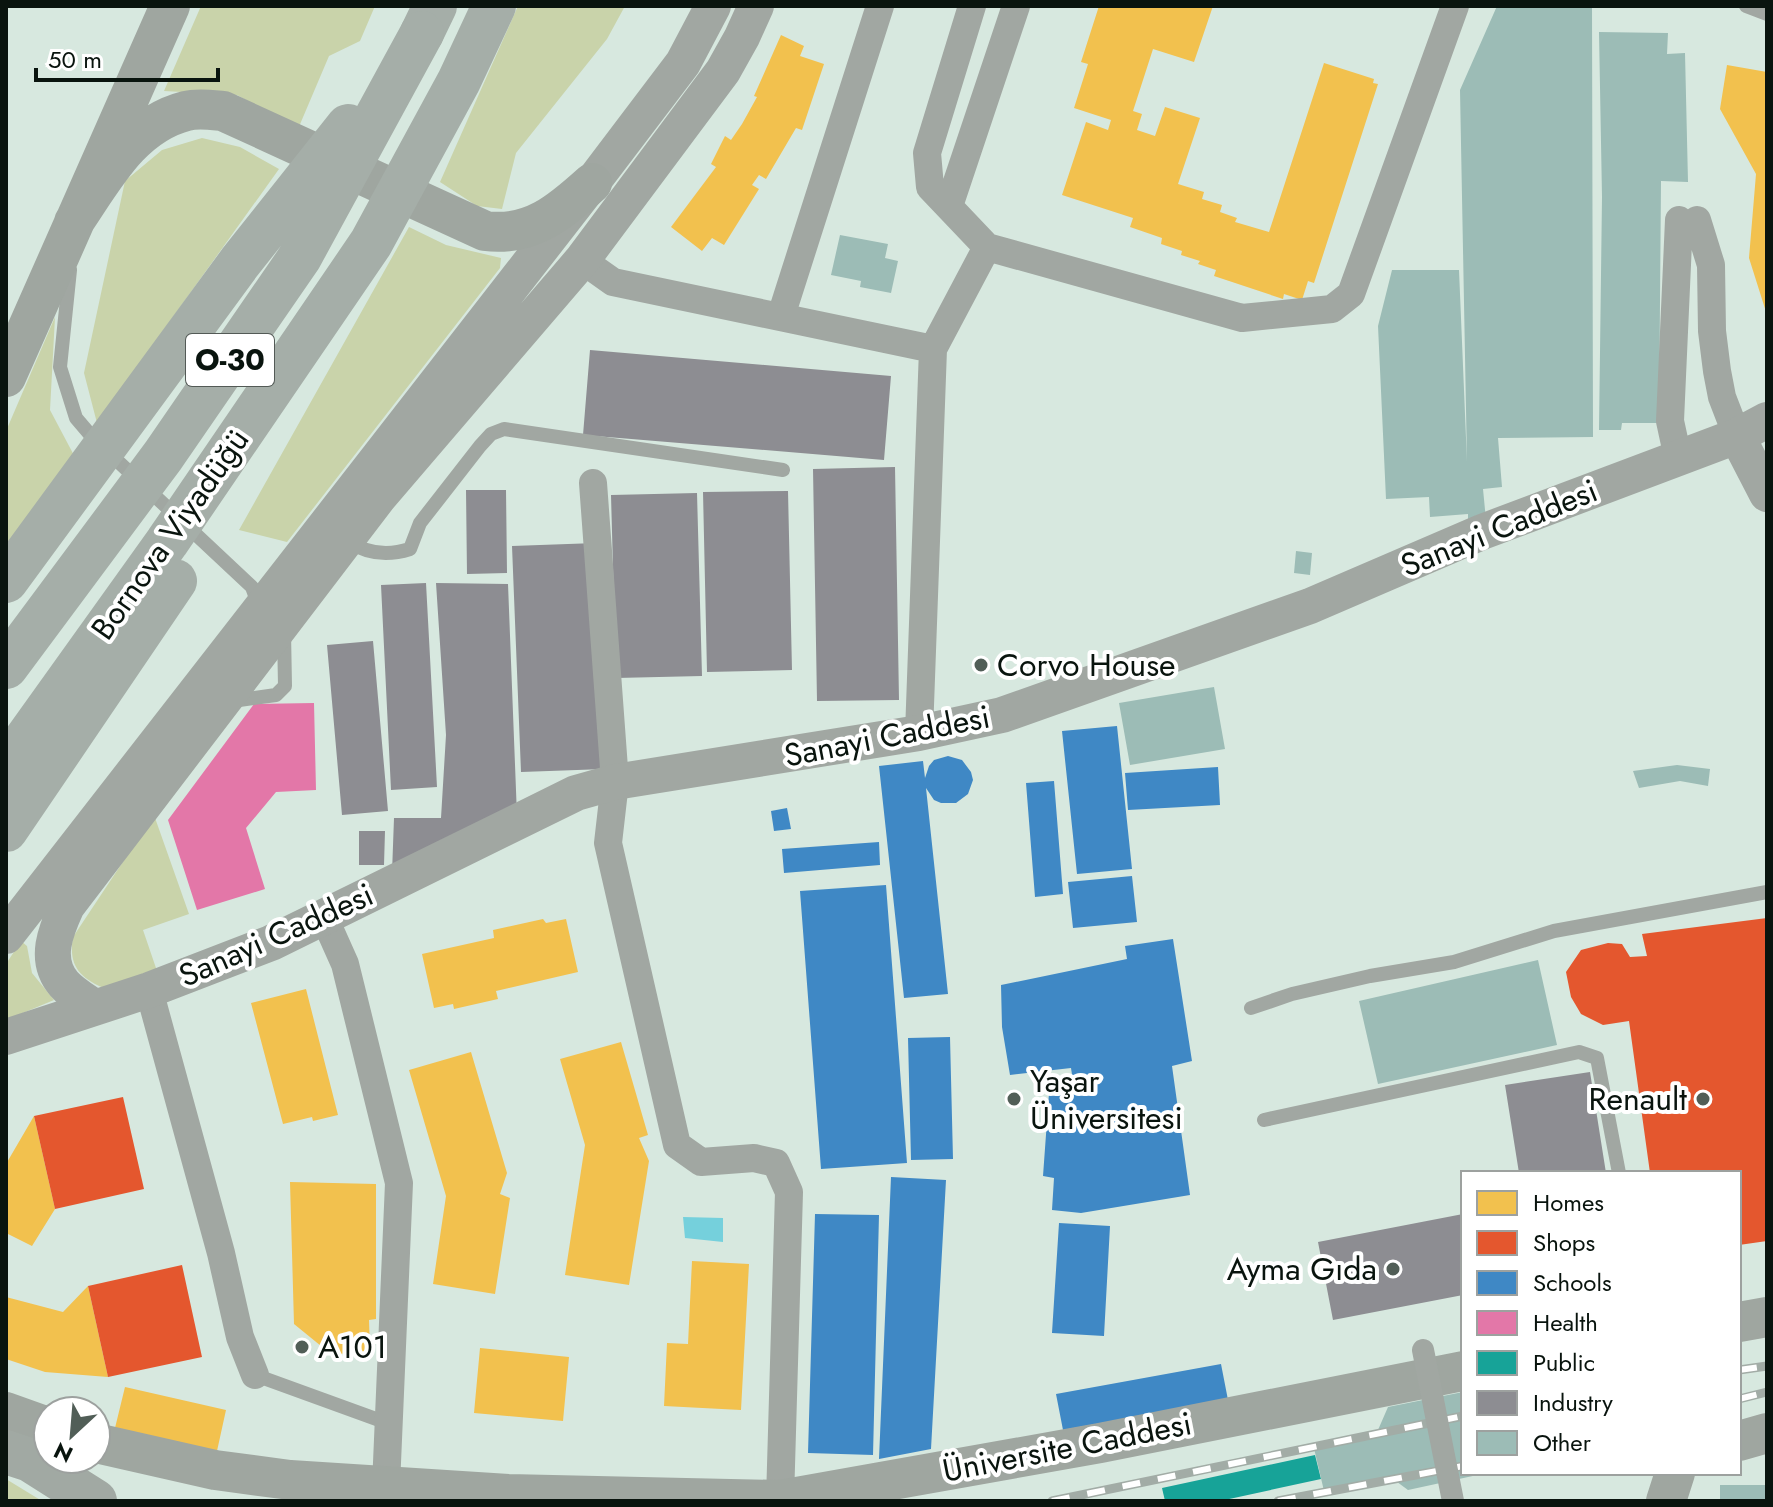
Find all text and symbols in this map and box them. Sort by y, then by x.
scale bar [36,32,218,82]
text: 50 m [48,42,102,77]
road number: O-30 [186,334,274,386]
street label: Bornova Viyadüğü [80,419,260,649]
street label: Sanayi Caddesi [1394,468,1604,588]
place label: Corvo House [997,642,1176,688]
marker: Corvo House [972,656,990,674]
street label: Sanayi Caddesi [780,694,994,778]
street label: Sanayi Caddesi [171,872,381,998]
place label: Yaşar Üniversitesi [1030,1058,1183,1141]
place label: Renault [1589,1076,1687,1122]
marker: Yaşar Üniversitesi [1005,1090,1023,1108]
marker: Renault [1694,1090,1712,1108]
legend [1461,1171,1741,1475]
text: Homes [1533,1185,1604,1220]
text: Shops [1533,1225,1595,1260]
place label: Ayma Gıda [1227,1246,1377,1292]
marker: Ayma Gıda [1384,1260,1402,1278]
text: Schools [1533,1265,1612,1300]
text: Health [1533,1305,1598,1340]
place label: A101 [318,1324,387,1370]
marker: A101 [293,1338,311,1356]
text: Public [1533,1345,1595,1380]
text: Industry [1533,1385,1613,1420]
north arrow [32,1395,112,1475]
street label: Üniversite Caddesi [939,1400,1195,1494]
text: Other [1533,1425,1592,1460]
text: N [48,1435,78,1471]

